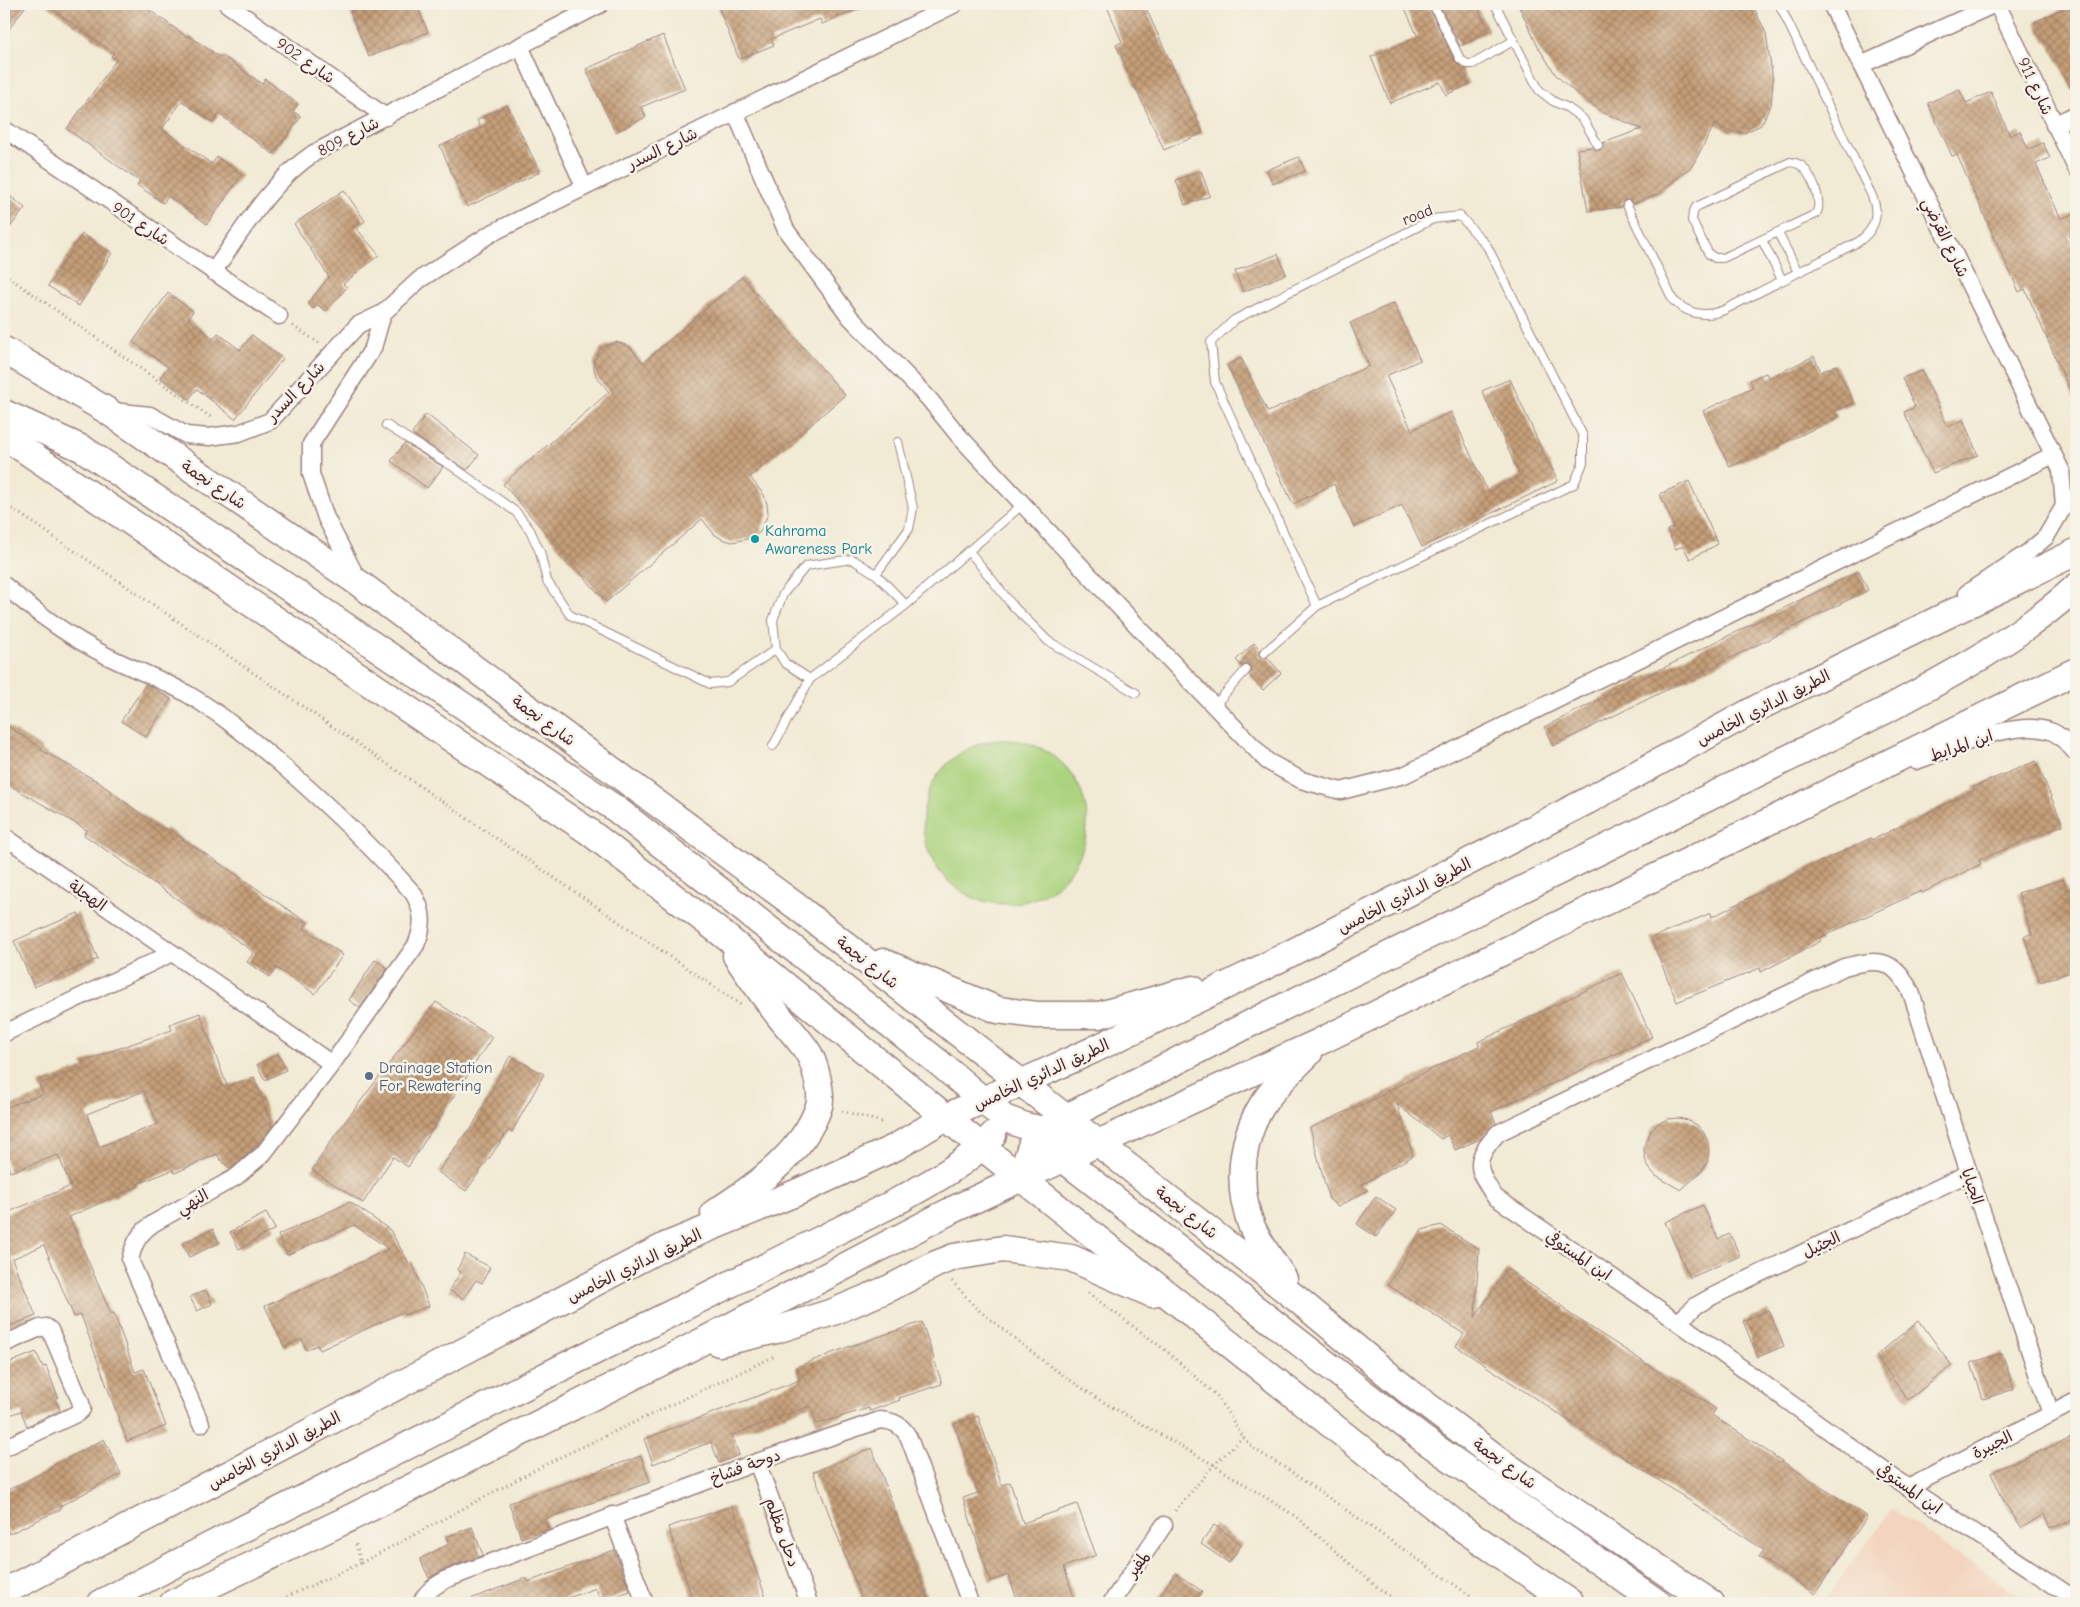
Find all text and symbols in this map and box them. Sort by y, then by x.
street label: شارع 902 [272,34,338,89]
street label: شارع 911 [2012,55,2056,119]
street label: شارع 809 [315,114,383,162]
street label: شارع السدر [623,124,701,176]
street label: شارع القرضي [1914,195,1972,282]
street label: شارع 901 [108,198,172,251]
street label: road [1400,201,1435,229]
street label: شارع السدر [262,358,330,428]
street label: شارع نجمة [177,457,249,515]
place label: Kahrama Awareness Park [765,522,872,558]
marker: Kahrama Awareness Park [749,533,761,545]
street label: الطريق الدائري الخامس [1694,666,1834,751]
street label: شارع نجمة [507,692,578,751]
street label: ابن المرابط [1927,727,1995,765]
street label: الطريق الدائري الخامس [1335,854,1475,939]
street label: الهجلة [65,876,110,915]
street label: شارع نجمة [832,933,902,994]
street label: الطريق الدائري الخامس [971,1036,1113,1116]
place label: Drainage Station For Rewatering [379,1059,493,1095]
marker: Drainage Station For Rewatering [363,1070,375,1082]
street label: الجبايا [1958,1166,1987,1207]
street label: شارع نجمة [1151,1183,1221,1244]
street label: النهي [173,1186,214,1222]
street label: الطريق الدائري الخامس [564,1226,705,1308]
street label: ابن المستوفي [1541,1227,1615,1286]
street label: الجثيل [1800,1228,1843,1262]
street label: الطريق الدائري الخامس [205,1408,345,1495]
street label: الجبيرة [1969,1427,2015,1463]
street label: شارع نجمة [1468,1435,1539,1494]
street label: دوحة فشاخ [708,1446,783,1489]
street label: ابن المستوفي [1872,1459,1946,1519]
street label: دحل مظلم [758,1495,803,1570]
street label: لمفير [1122,1548,1153,1583]

